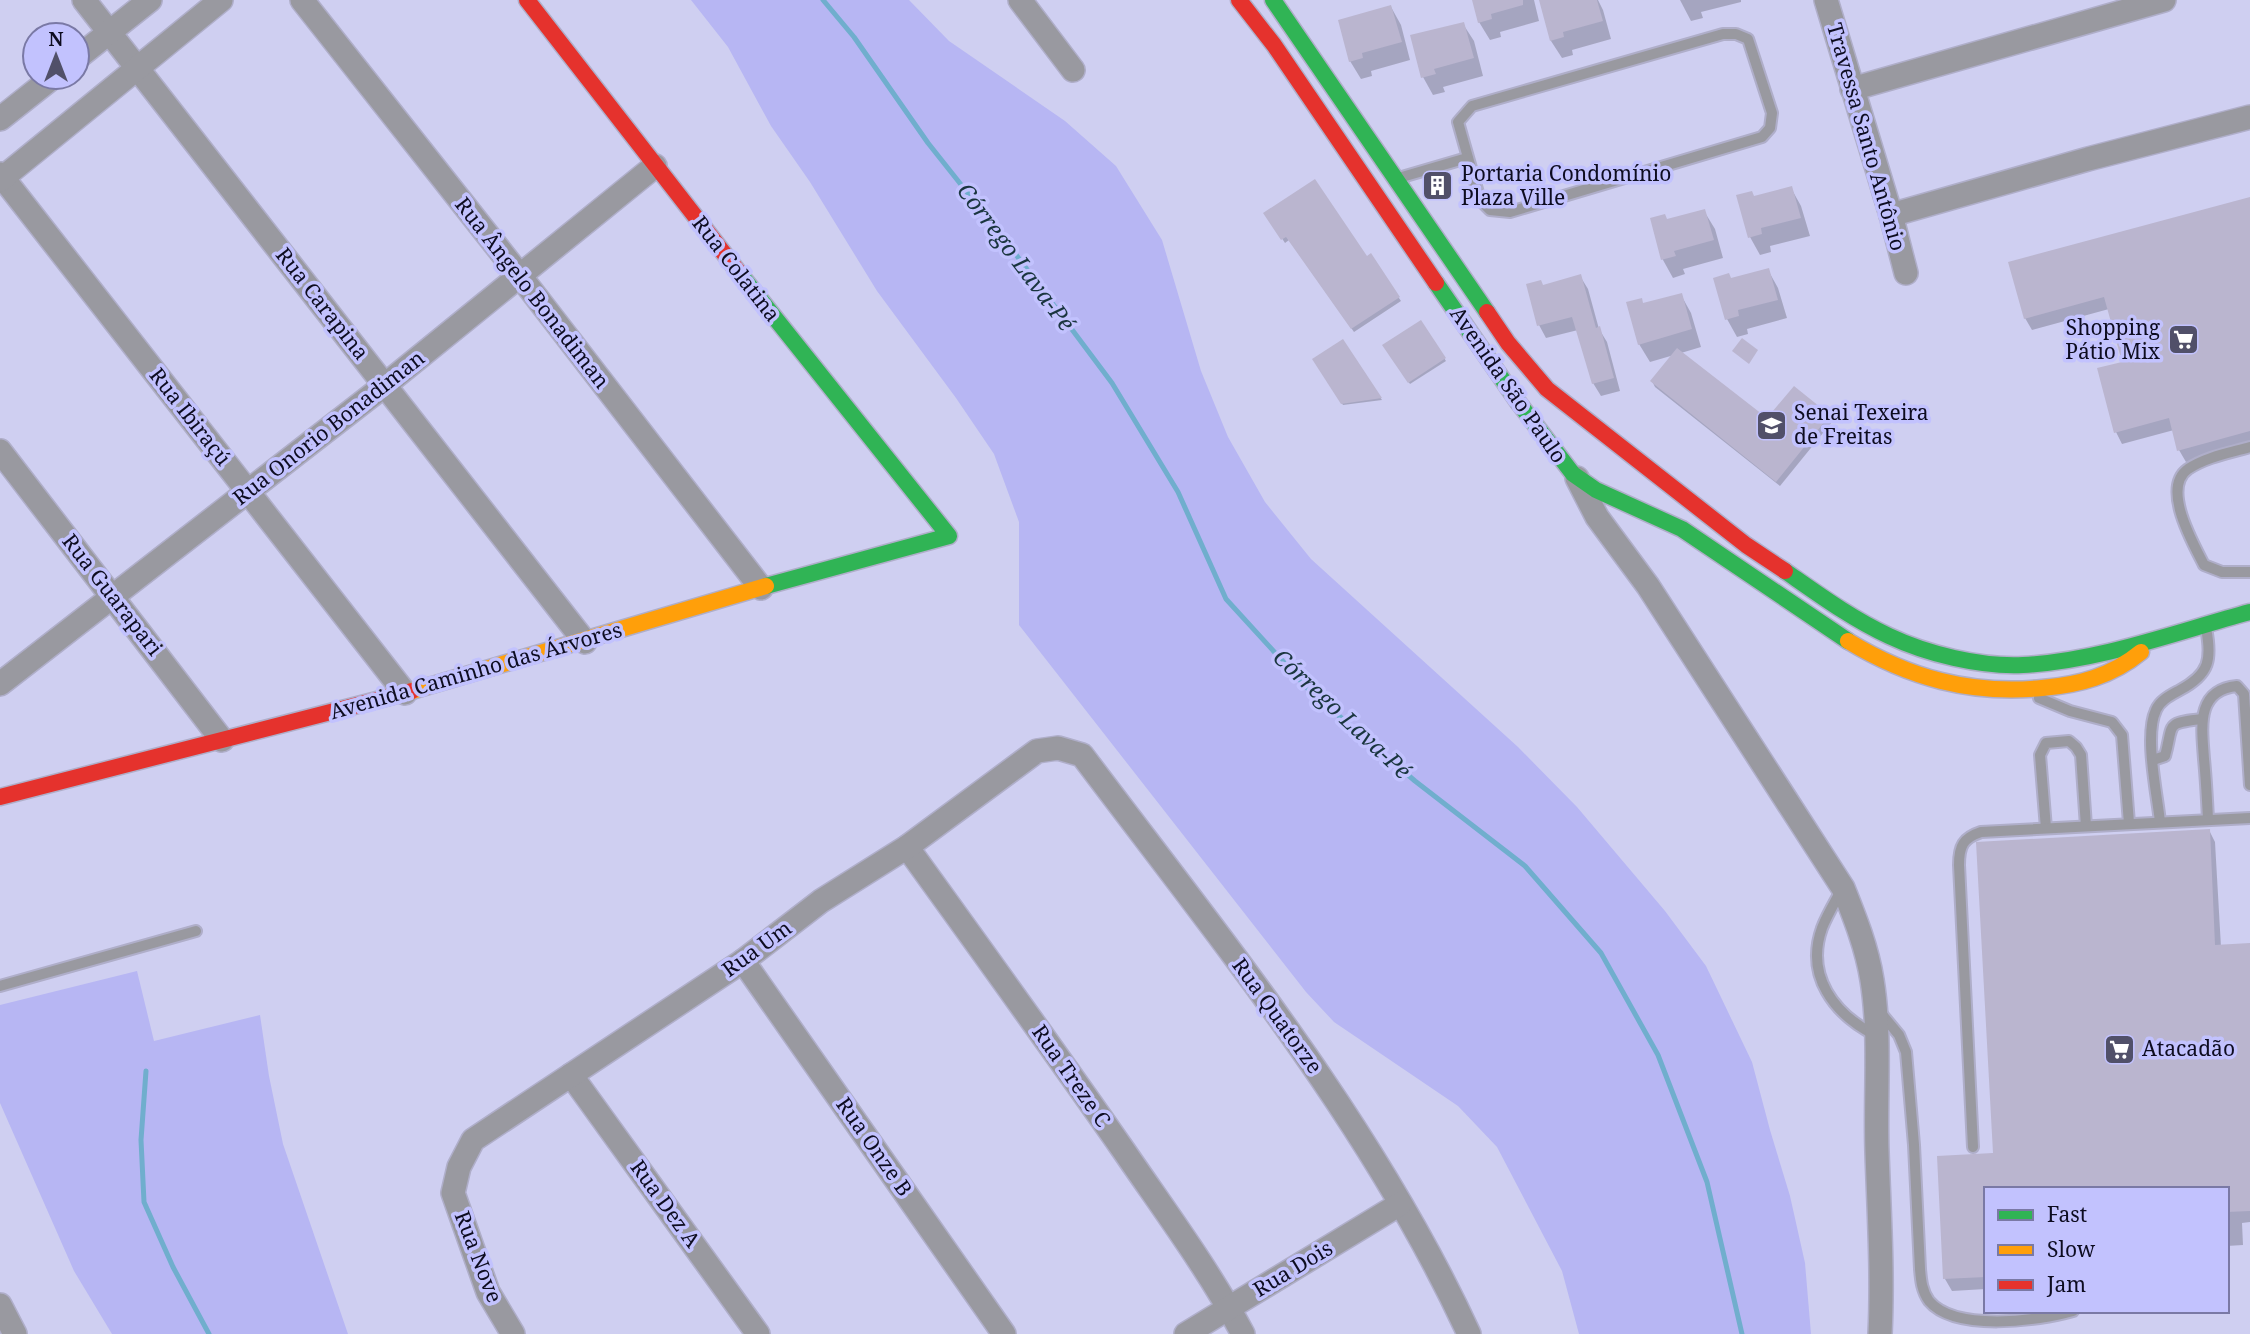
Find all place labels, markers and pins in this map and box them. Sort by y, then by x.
place label: Portaria Condomínio Plaza Ville [1461,159,1671,211]
building icon: Portaria Condomínio Plaza Ville [1421,169,1455,203]
place label: Shopping Pátio Mix [2065,313,2161,365]
supermarket icon: Shopping Pátio Mix [2166,323,2200,357]
place label: Senai Texeira de Freitas [1794,398,1929,450]
school or university icon: Senai Texeira de Freitas [1754,408,1788,442]
supermarket icon: Atacadão [2102,1032,2136,1066]
place label: Atacadão [2142,1034,2235,1062]

